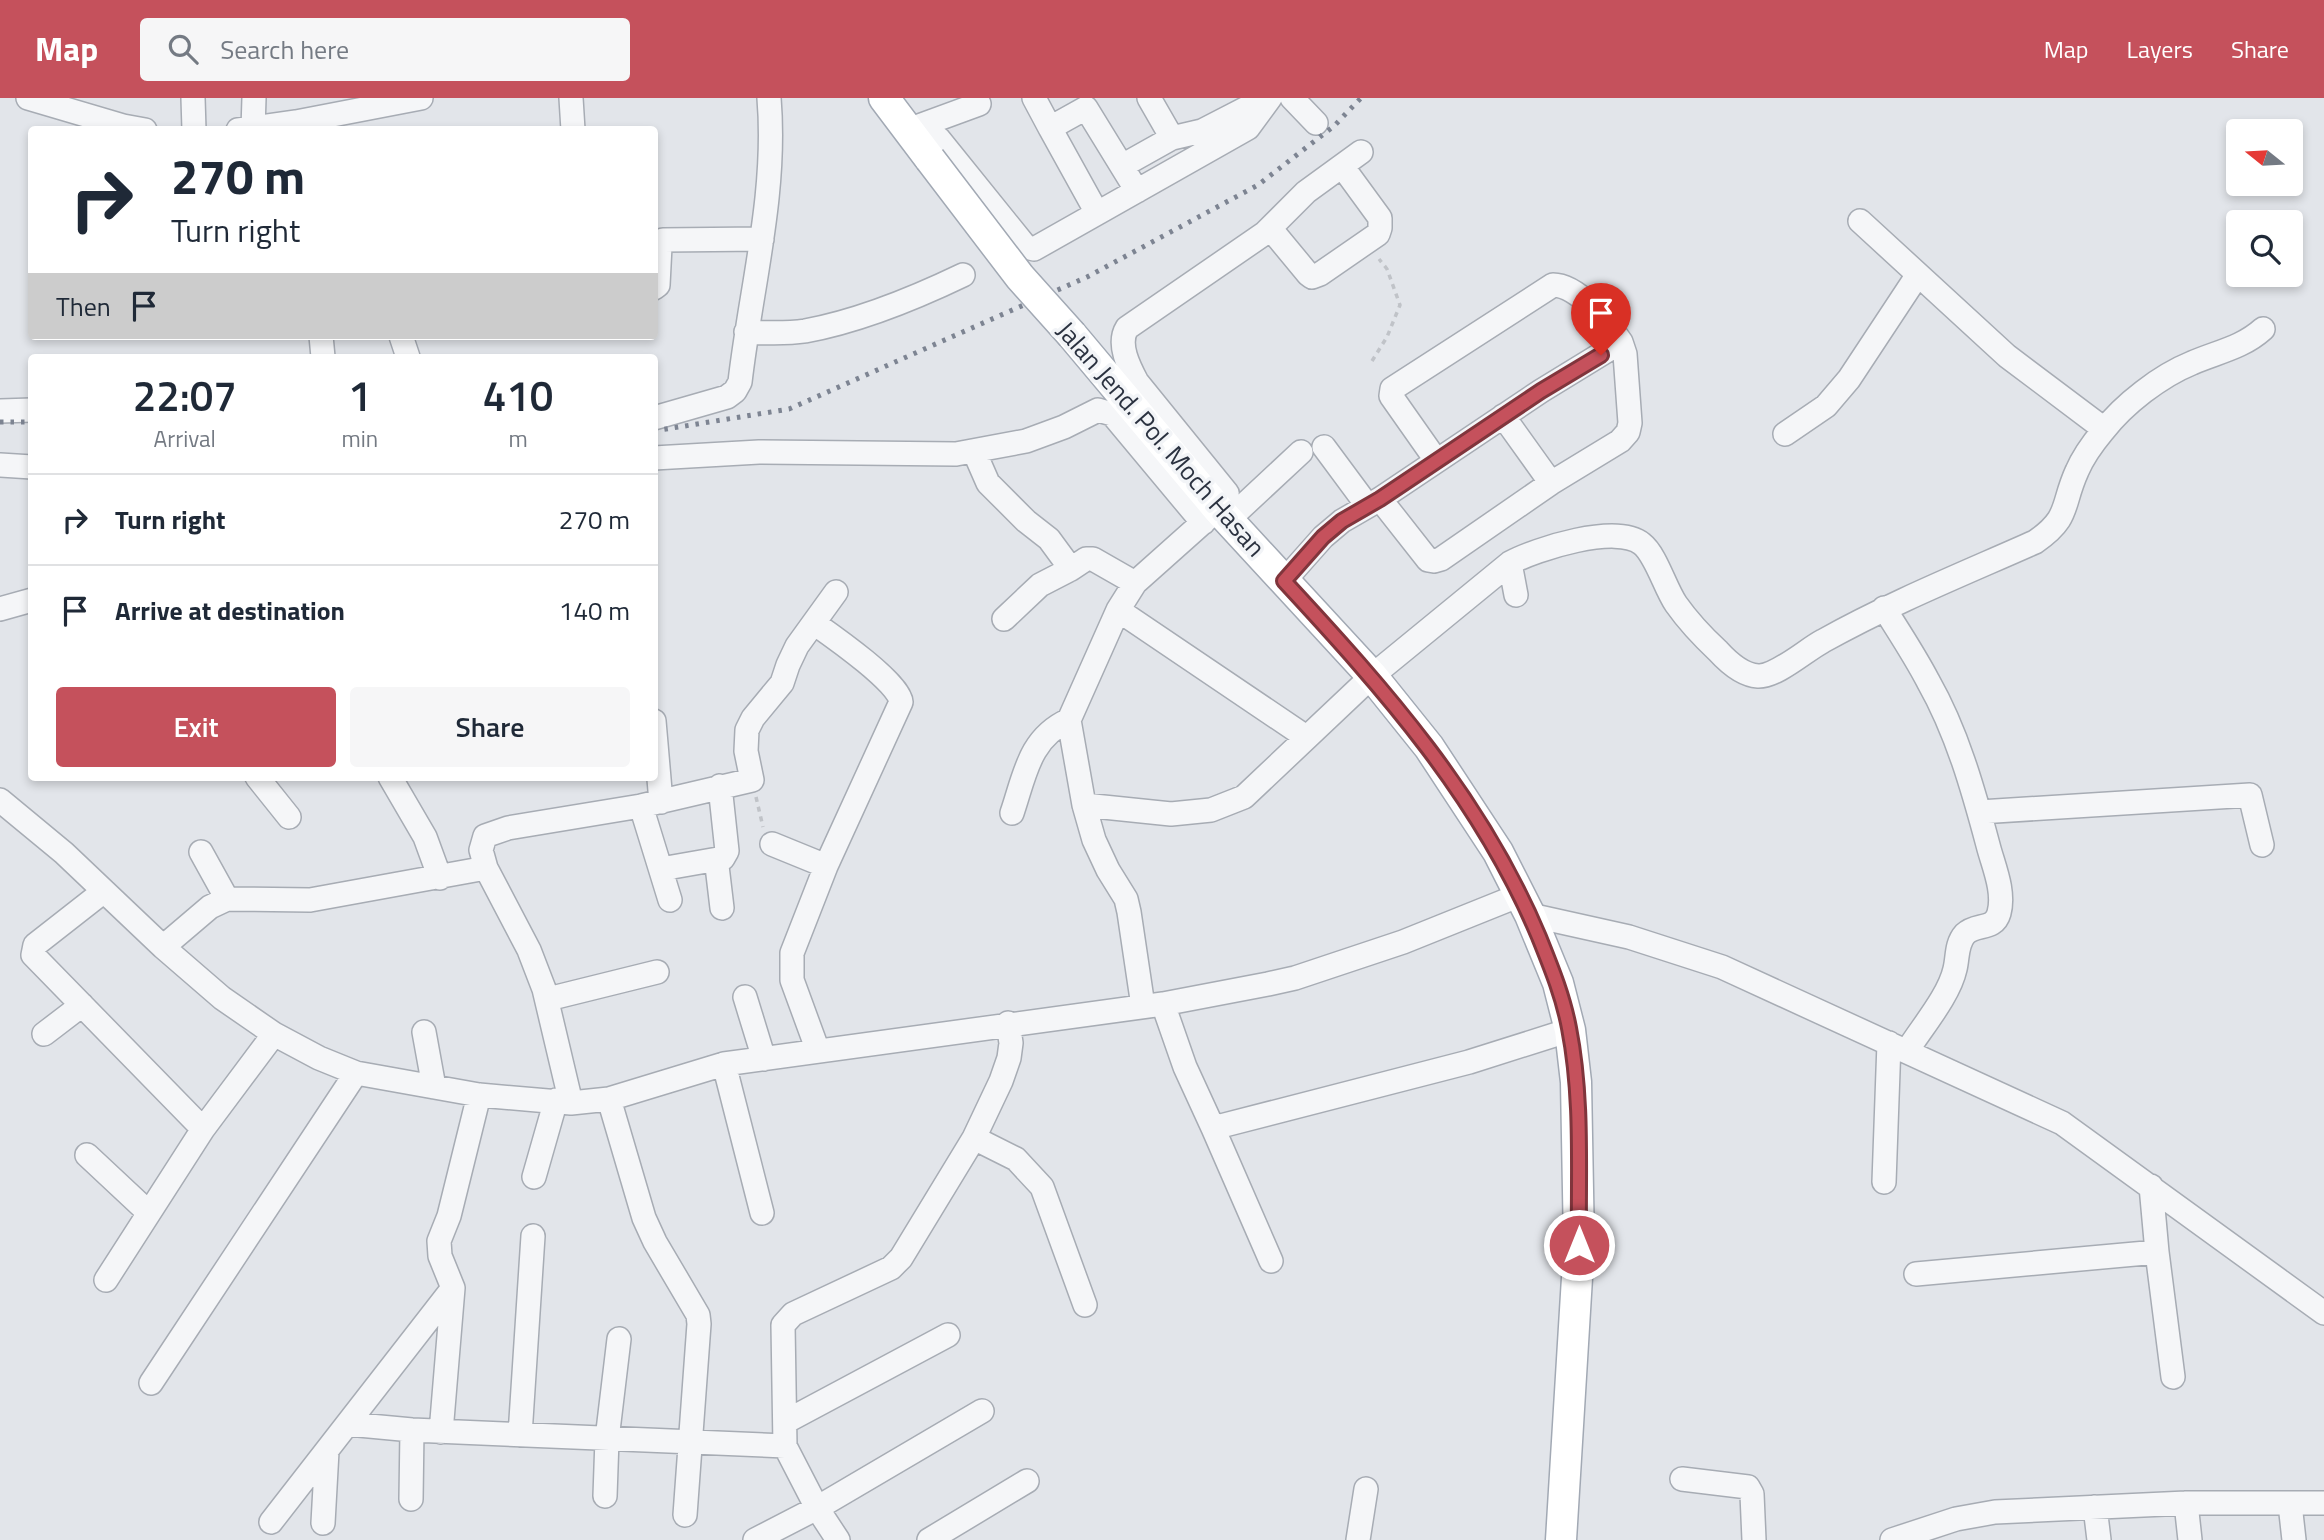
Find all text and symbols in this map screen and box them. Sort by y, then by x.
search box [140,18,630,81]
text: Map [35,24,98,74]
icon: search [164,30,202,68]
text: Search here [220,30,349,69]
text: Map [2044,31,2089,67]
text: Layers [2127,31,2193,67]
text: Share [2231,31,2289,67]
north arrow [2226,119,2303,196]
map controls [2226,119,2303,287]
text: 270 m [171,138,305,213]
icon: right [56,154,147,245]
text: Turn right [171,206,300,254]
button: search [2226,210,2303,287]
pin [1571,283,1631,355]
text: Then [56,287,111,326]
icon: arrive [125,287,163,325]
icon: arrive [1582,294,1620,332]
street label: Jalan Jend. Pol. Moch Hasan [1048,312,1275,565]
text: 22:07 [133,363,237,427]
text: 1 [348,363,372,427]
text: 410 [483,363,553,427]
text: Arrival [154,421,216,456]
text: min [341,421,378,456]
text: m [508,421,528,456]
text: Turn right [115,500,226,539]
text: 270 m [559,500,630,539]
icon: right [56,501,94,539]
text: Arrive at destination [115,591,345,630]
text: 140 m [559,591,630,630]
icon: arrive [56,592,94,630]
button: Exit [56,687,336,767]
button: Share [350,687,630,767]
position arrow [1542,1208,1616,1282]

